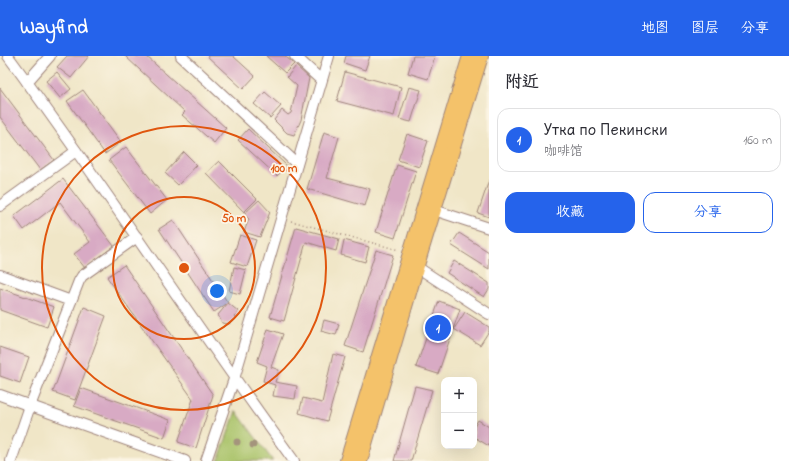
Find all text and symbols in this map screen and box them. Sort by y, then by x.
text: Wayfind [20,15,88,42]
text: 地图 [641,18,669,39]
text: 图层 [691,18,719,39]
text: 分享 [741,18,769,39]
text: 附近 [505,70,539,95]
text: Утка по Пекински [544,120,668,142]
text: 1 [517,131,521,150]
text: 160 m [743,131,772,150]
text: 咖啡馆 [544,142,583,161]
text: 100 m [271,160,298,178]
button: 收藏 [505,192,635,233]
button: 分享 [643,192,773,233]
text: 50 m [222,210,247,228]
centre of rings [177,261,191,275]
your location [207,281,227,301]
pin: 1 [425,313,451,343]
map controls [441,377,477,449]
button: + [441,377,477,413]
button: − [441,413,477,449]

